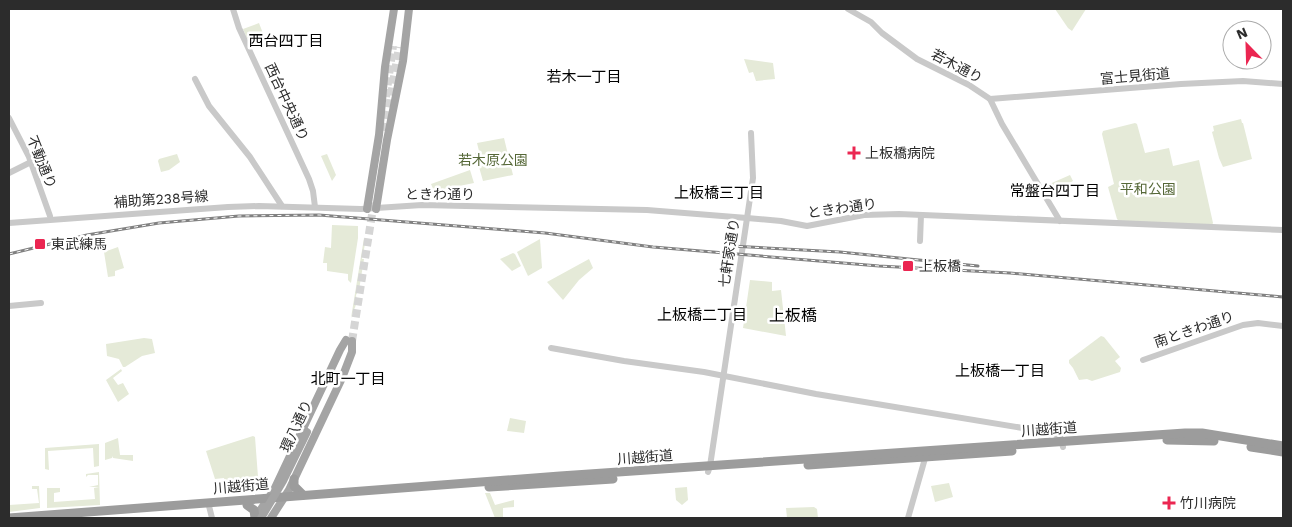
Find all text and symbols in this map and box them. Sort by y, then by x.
north arrow [1222,20,1272,70]
text: N [1234,24,1250,42]
district label: 西台四丁目 [248,32,324,50]
street label: 若木通り [929,46,985,86]
street label: 西台中央通り [262,61,312,143]
street label: 富士見街道 [1099,65,1171,87]
district label: 若木一丁目 [546,68,622,86]
street label: 不動通り [24,133,60,191]
place label: 上板橋病院 [865,145,935,161]
marker: 上板橋病院 [847,146,861,160]
park label: 若木原公園 [458,152,528,168]
park label: 平和公園 [1120,181,1176,197]
district label: 常盤台四丁目 [1010,182,1100,200]
district label: 上板橋三丁目 [674,184,764,202]
street label: ときわ通り [405,186,475,202]
street label: 補助第238号線 [113,188,209,210]
street label: ときわ通り [806,195,878,221]
street label: 七軒家通り [716,217,742,289]
place label: 東武練馬 [51,236,107,252]
marker: 東武練馬 [33,237,47,251]
place label: 上板橋 [919,258,961,274]
marker: 上板橋 [901,259,915,273]
district label: 上板橋二丁目 [657,306,747,324]
district label: 上板橋 [769,306,817,325]
street label: 南ときわ通り [1152,308,1236,350]
district label: 上板橋一丁目 [955,362,1045,380]
district label: 北町一丁目 [310,370,386,388]
street label: 環八通り [277,397,315,455]
street label: 川越街道 [1021,419,1077,439]
street label: 川越街道 [617,447,673,467]
street label: 川越街道 [212,476,270,496]
place label: 竹川病院 [1180,495,1236,511]
marker: 竹川病院 [1162,496,1176,510]

